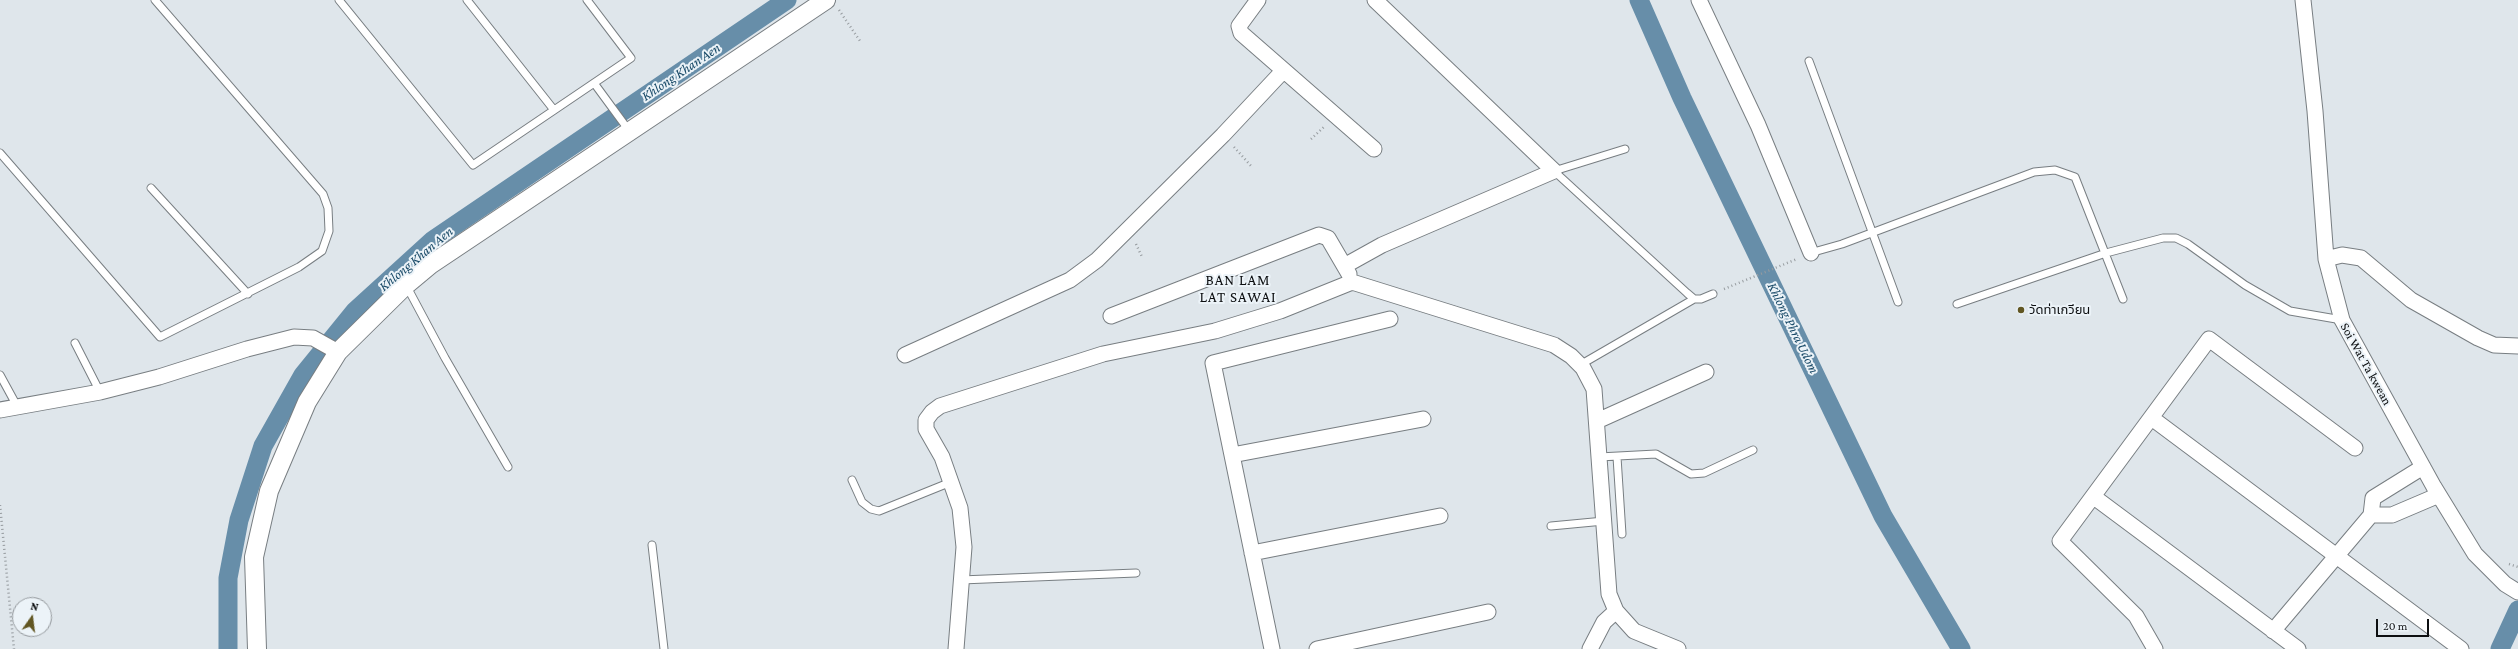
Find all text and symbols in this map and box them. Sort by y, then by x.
water label: Khlong Khan Aen [638,39,724,105]
water label: Khlong Khan Aen [376,223,456,295]
district label: BAN LAM LAT SAWAI [1200,271,1276,306]
water label: Khlong Phra Udom [1764,280,1822,376]
place label: วัดท่าเกวียน [2029,302,2090,318]
marker: วัดท่าเกวียน [2016,305,2026,315]
street label: Soi Wat Ta kwean [2337,320,2395,408]
north arrow [12,597,52,637]
text: N [30,600,40,613]
scale bar [2378,611,2431,637]
text: 20 m [2383,619,2407,633]

